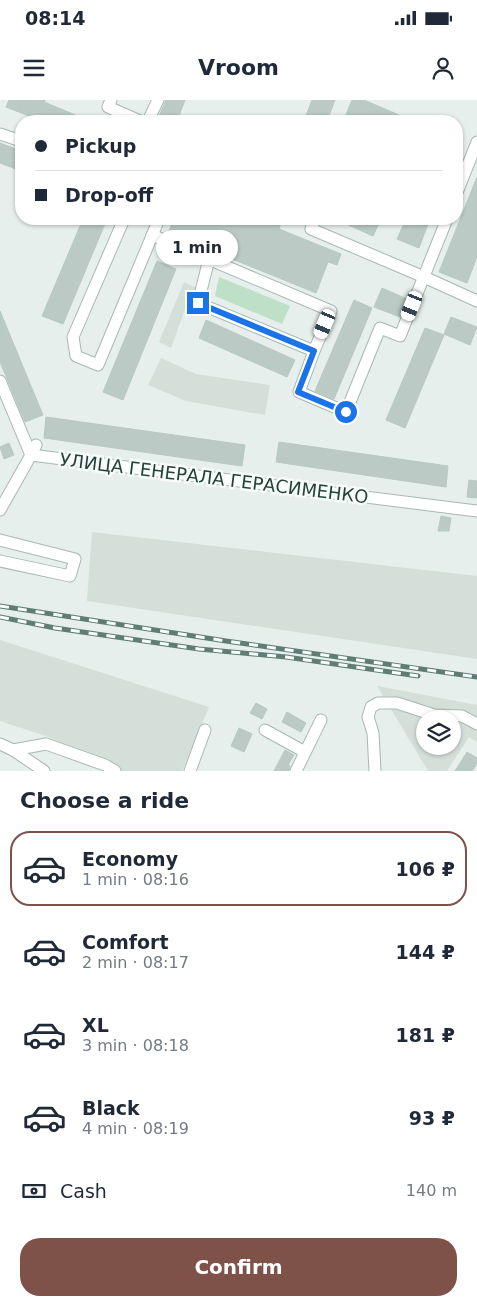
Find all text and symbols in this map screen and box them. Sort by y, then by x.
text: 08:14 [25,7,85,29]
icon: menu [20,54,48,82]
icon: person [429,54,457,82]
text: Vroom [198,55,279,80]
text: Pickup [65,135,136,157]
text: Drop-off [65,184,153,206]
callout: 1 min [157,230,239,266]
text: 1 min [172,238,222,257]
car [399,289,424,323]
route end [187,292,209,314]
car [312,307,337,341]
route start [335,401,357,423]
street label: УЛИЦА ГЕНЕРАЛА ГЕРАСИМЕНКО [58,449,370,507]
map controls [416,710,461,755]
button: layers [416,710,461,755]
text: Choose a ride [20,788,189,813]
icon: car [22,846,67,891]
text: Economy [82,848,178,870]
text: 106 ₽ [396,858,455,880]
text: 1 min · 08:16 [82,870,189,889]
icon: car [22,929,67,974]
text: Comfort [82,931,169,953]
text: 144 ₽ [396,941,455,963]
text: 2 min · 08:17 [82,953,189,972]
icon: car [22,1012,67,1057]
text: XL [82,1014,109,1036]
text: 181 ₽ [396,1024,455,1046]
text: 3 min · 08:18 [82,1036,189,1055]
icon: car [22,1095,67,1140]
text: Black [82,1097,140,1119]
text: 93 ₽ [409,1107,455,1129]
text: 4 min · 08:19 [82,1119,189,1138]
icon: cash [20,1177,48,1205]
text: Cash [60,1180,107,1202]
text: 140 m [406,1181,457,1200]
button: Confirm [20,1238,457,1296]

